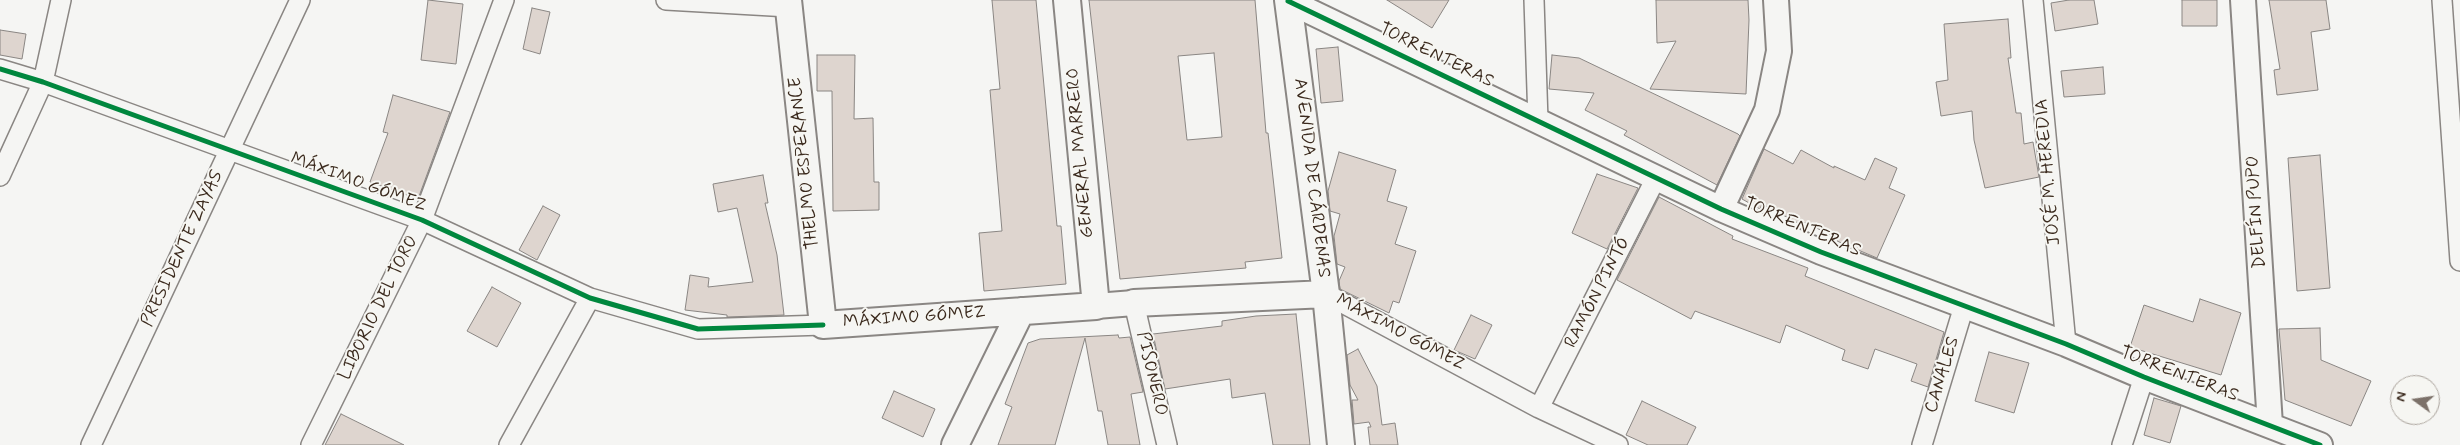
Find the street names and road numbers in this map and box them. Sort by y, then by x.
street label: TORRENTERAS [1375,19,1497,93]
street label: GENERAL MARRERO [1063,67,1099,239]
street label: THELMO ESPERANCE [785,76,825,250]
street label: AVENIDA DE CÁRDENAS [1288,77,1334,279]
street label: JOSÉ M. HEREDIA [2032,98,2066,246]
street label: MÁXIMO GÓMEZ [287,148,429,218]
street label: DELFÍN PUPO [2242,155,2272,269]
street label: PRESIDENTE ZAYAS [137,168,229,330]
street label: TORRENTERAS [1740,194,1864,262]
street label: LIBORIO DEL TORO [335,232,423,384]
street label: RAMÓN PINTÓ [1561,234,1635,352]
street label: MÁXIMO GÓMEZ [1332,290,1468,376]
street label: MÁXIMO GÓMEZ [842,302,986,334]
street label: PISONERO [1131,330,1171,418]
street label: CANALES [1921,334,1965,416]
street label: TORRENTERAS [2117,343,2241,407]

